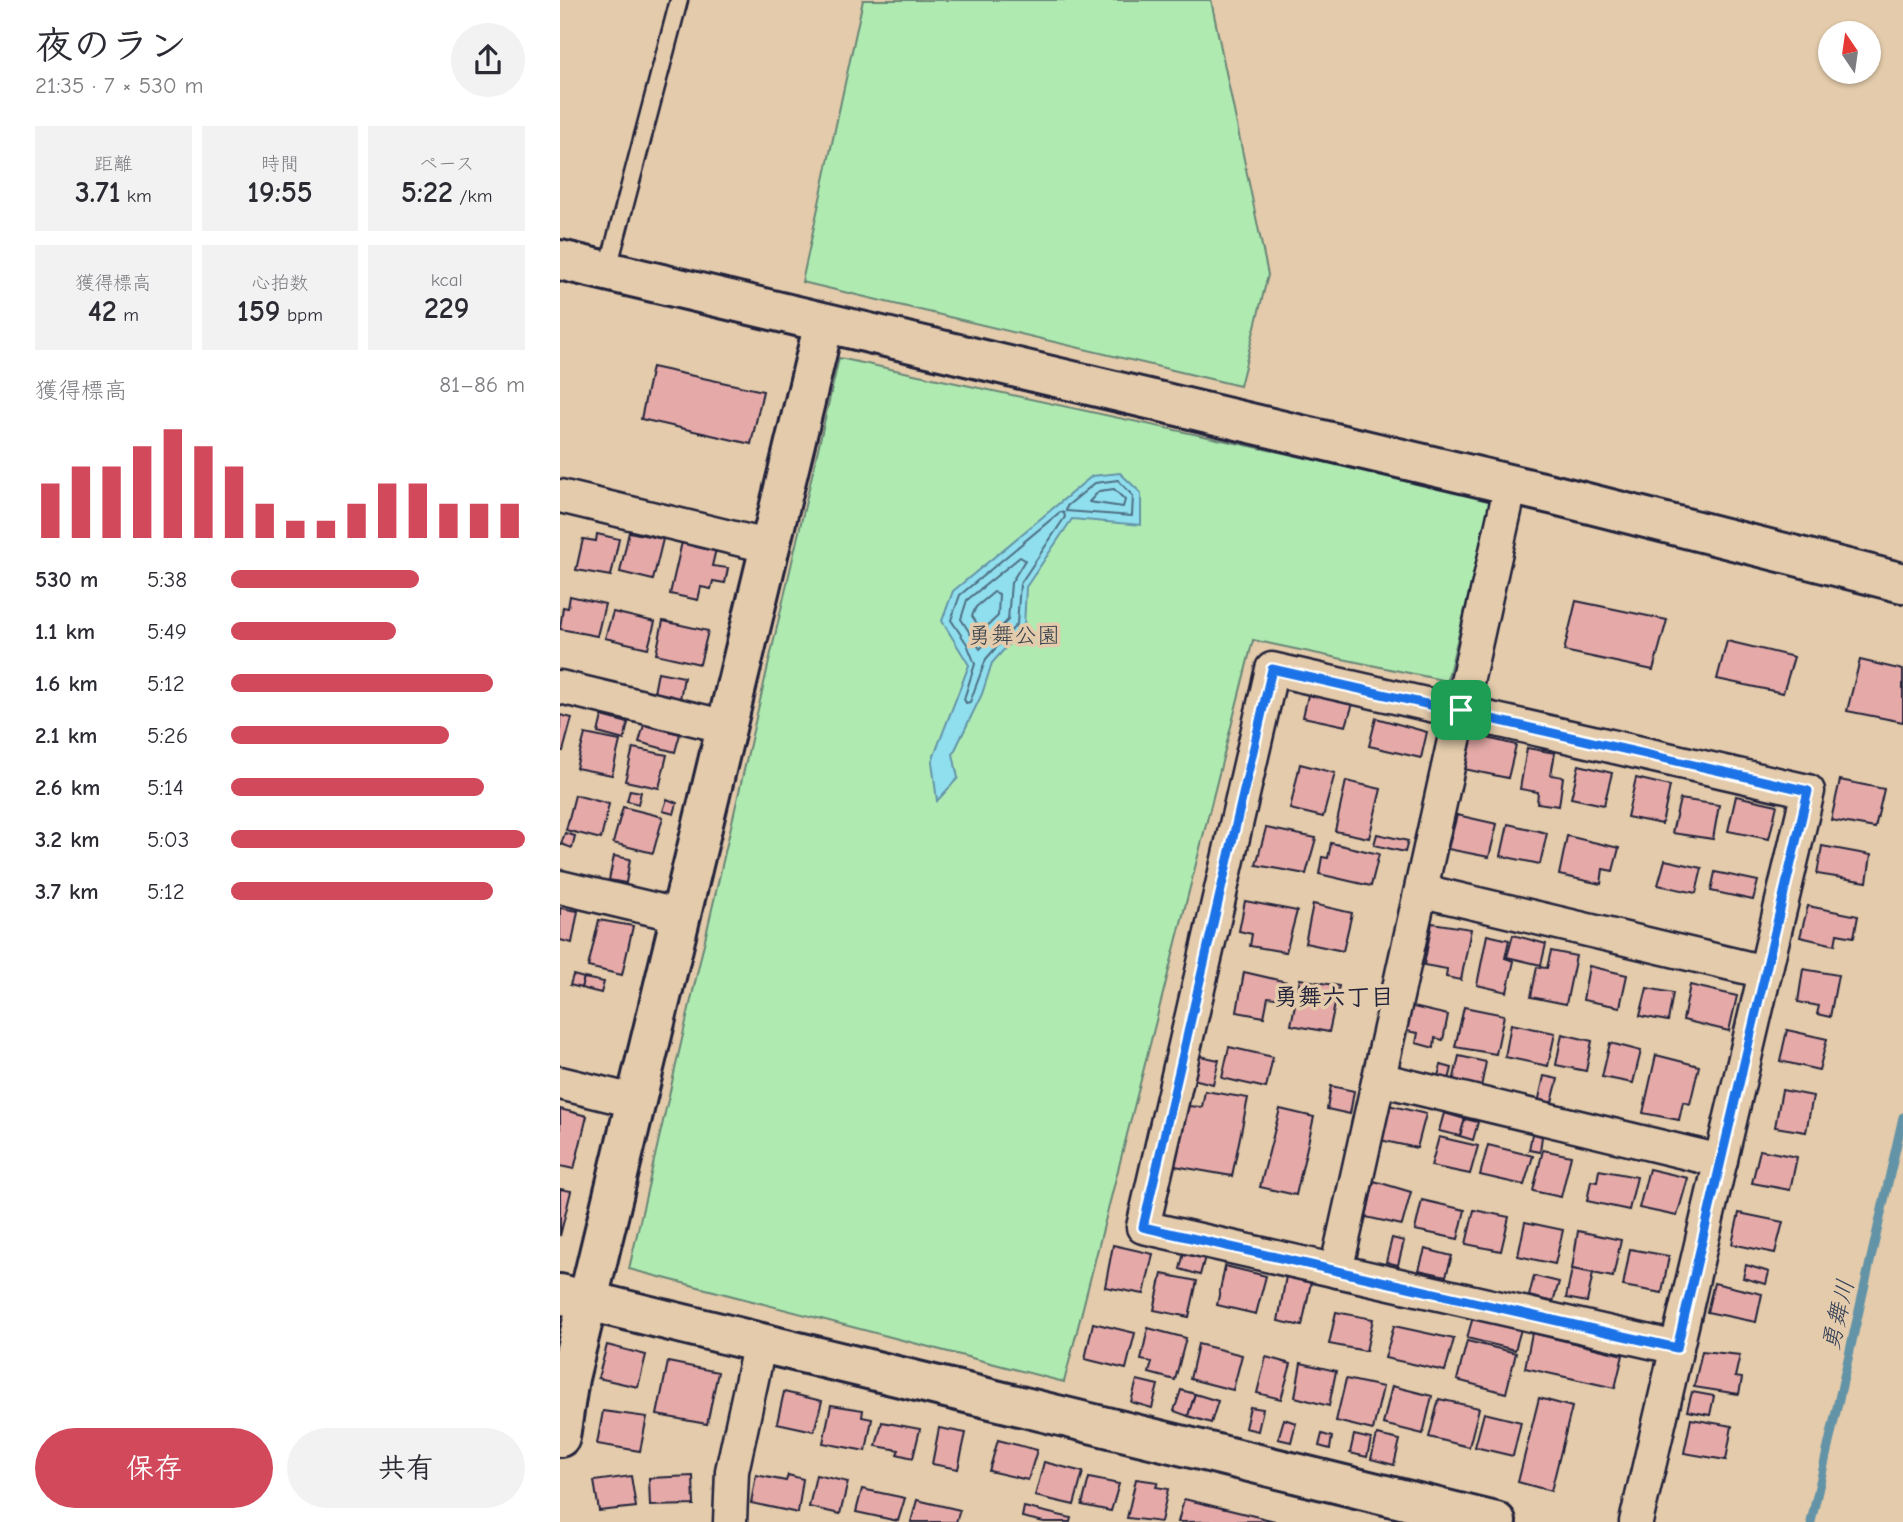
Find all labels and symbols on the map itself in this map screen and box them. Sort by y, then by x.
north arrow [1818,21,1881,84]
park label: 勇舞公園 [968,622,1060,649]
pin [1431,680,1491,740]
district label: 勇舞六丁目 [1274,983,1394,1011]
water label: 勇舞川 [1816,1277,1860,1353]

